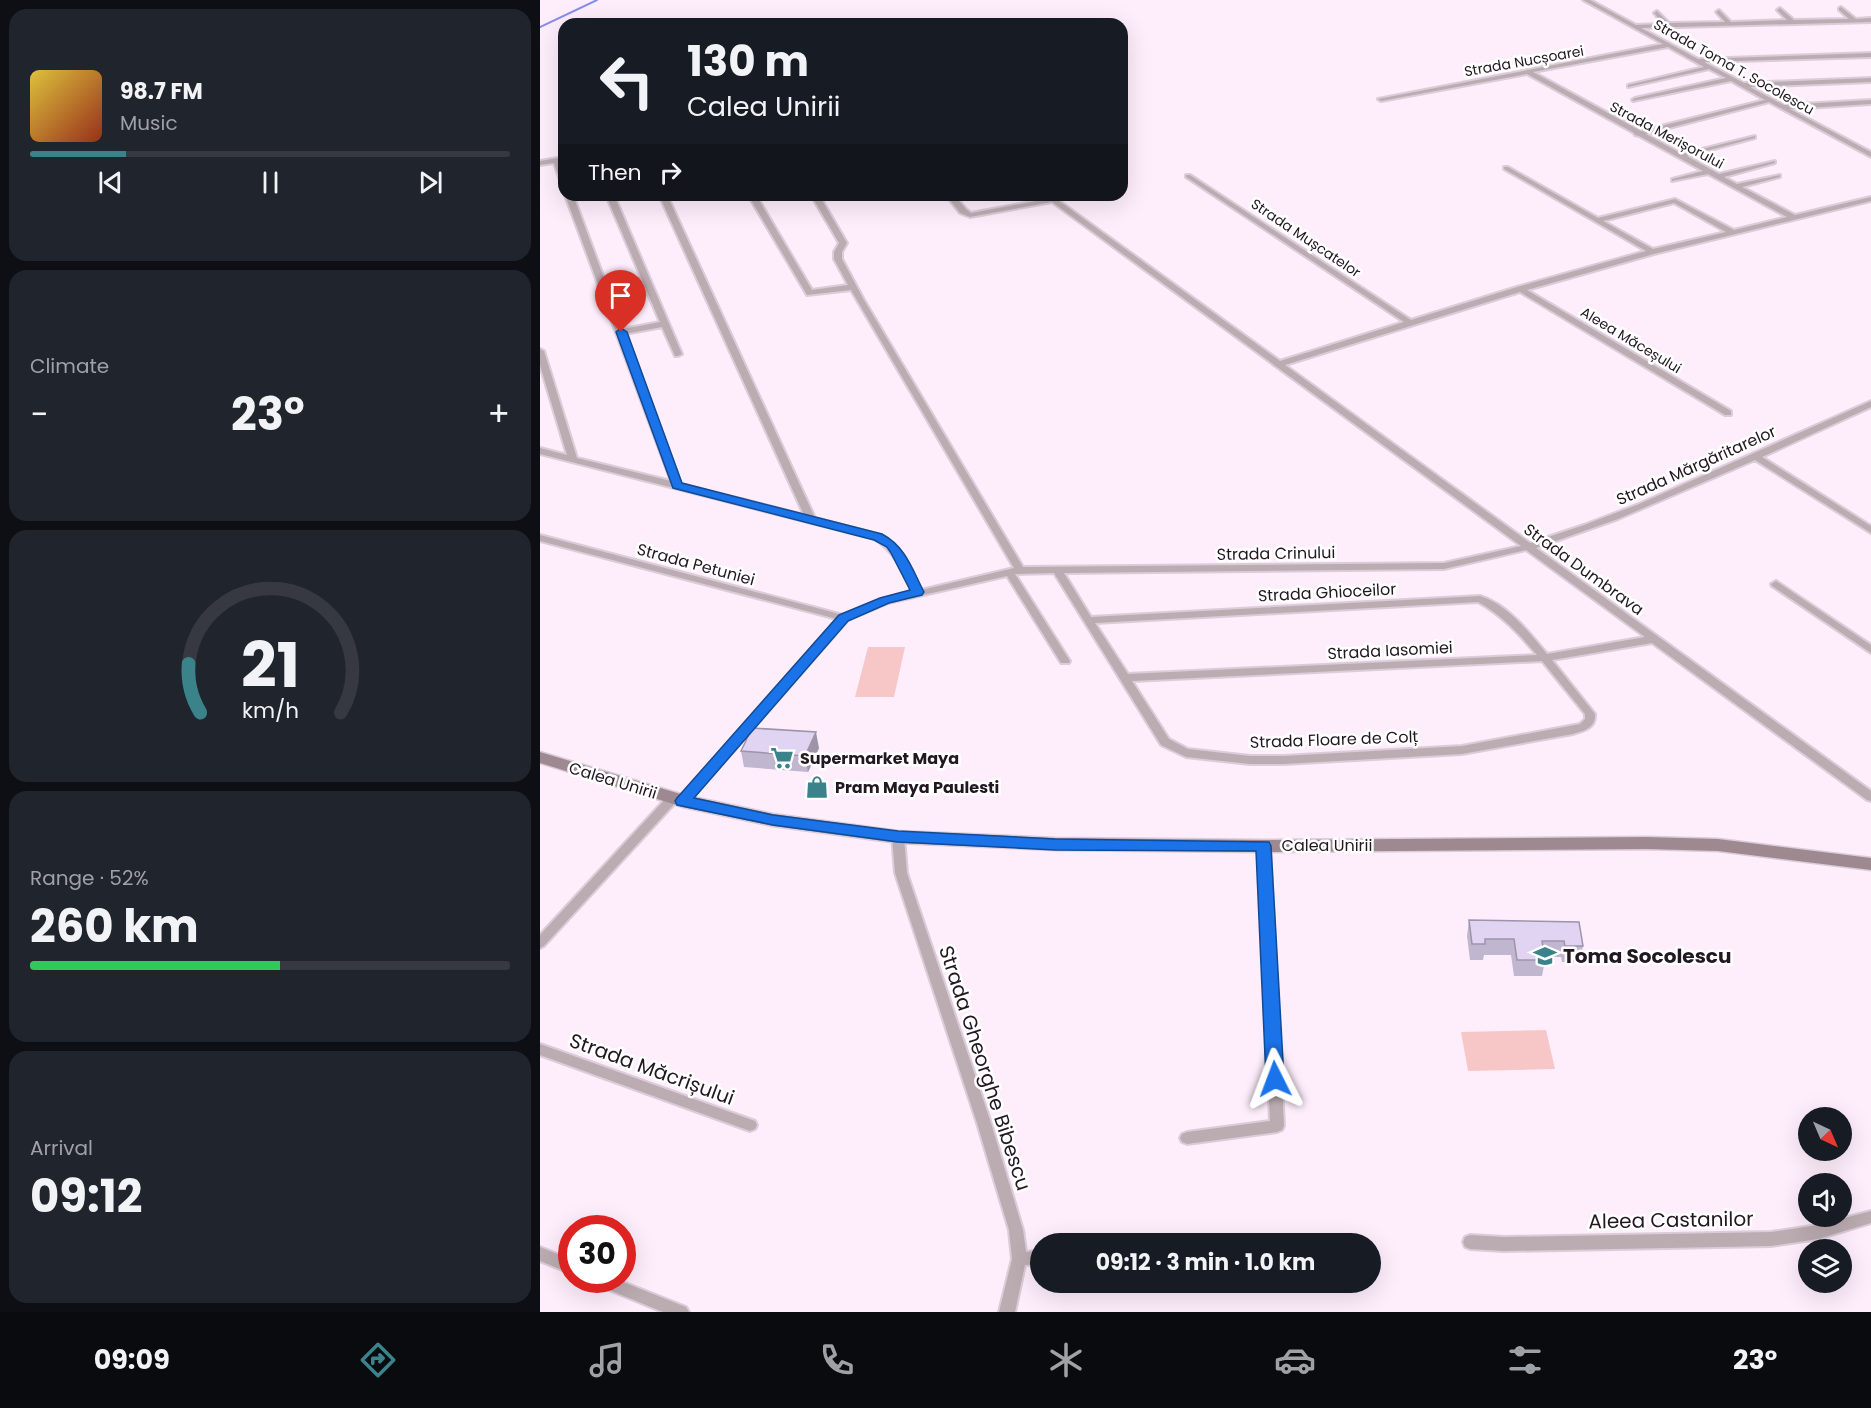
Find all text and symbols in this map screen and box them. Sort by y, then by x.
street label: Strada Toma T. Socolescu [1650,14,1818,120]
text: 130 m [687,32,809,91]
street label: Strada Nucșoarei [1463,41,1585,81]
icon: left [588,42,666,120]
text: 98.7 FM [120,76,203,107]
text: Calea Unirii [687,88,840,125]
street label: Strada Merișorului [1607,97,1727,173]
text: Music [120,109,178,137]
icon: right [654,156,687,189]
text: Then [588,157,642,188]
icon: previous [94,166,127,199]
icon: pause [254,166,287,199]
icon: next [414,166,447,199]
street label: Strada Mușcatelor [1247,194,1365,282]
pin [595,270,646,332]
icon: arrive [604,279,637,312]
street label: Aleea Măceșului [1577,302,1685,378]
text: Climate [30,352,109,380]
text: 23° [231,383,305,446]
text: − [30,391,48,438]
text: + [487,391,510,438]
street label: Strada Mărgăritarelor [1613,420,1780,511]
street label: Strada Dumbrava [1519,518,1648,621]
street label: Strada Petuniei [634,538,757,591]
street label: Strada Crinului [1216,541,1336,566]
street label: Strada Ghioceilor [1257,577,1397,608]
text: 21 [240,621,300,709]
street label: Strada Iasomiei [1327,636,1453,665]
text: km/h [241,695,299,726]
street label: Strada Floare de Colț [1249,725,1419,754]
supermarket icon: Supermarket Maya [769,745,795,771]
place label: Supermarket Maya [800,747,959,770]
street label: Calea Unirii [566,756,660,805]
shop icon: Pram Maya Paulesti [804,774,830,800]
place label: Pram Maya Paulesti [835,776,999,799]
street label: Calea Unirii [1282,834,1372,857]
text: Range · 52% [30,864,149,892]
text: 260 km [30,895,199,958]
street label: Strada Gheorghe Bibescu [932,942,1038,1194]
place label: Toma Socolescu [1563,942,1731,970]
school or university icon: Toma Socolescu [1532,943,1558,969]
street label: Strada Măcrișului [566,1026,738,1112]
position arrow [1243,1047,1307,1111]
north arrow [1798,1107,1852,1161]
map controls [1798,1107,1852,1293]
text: Arrival [30,1134,93,1162]
text: 09:12 [30,1165,142,1228]
button: sound [1798,1173,1852,1227]
street label: Aleea Castanilor [1588,1205,1754,1235]
speed limit sign: 30 [558,1215,636,1293]
button: layers [1798,1239,1852,1293]
text: 09:12 · 3 min · 1.0 km [1096,1247,1315,1278]
icon: directions [357,1339,399,1381]
icon: music [586,1339,628,1381]
icon: phone [816,1339,858,1381]
icon: climate [1045,1339,1087,1381]
icon: car [1274,1339,1316,1381]
icon: filters [1504,1339,1546,1381]
text: 09:09 [94,1341,170,1378]
text: 23° [1733,1341,1777,1378]

